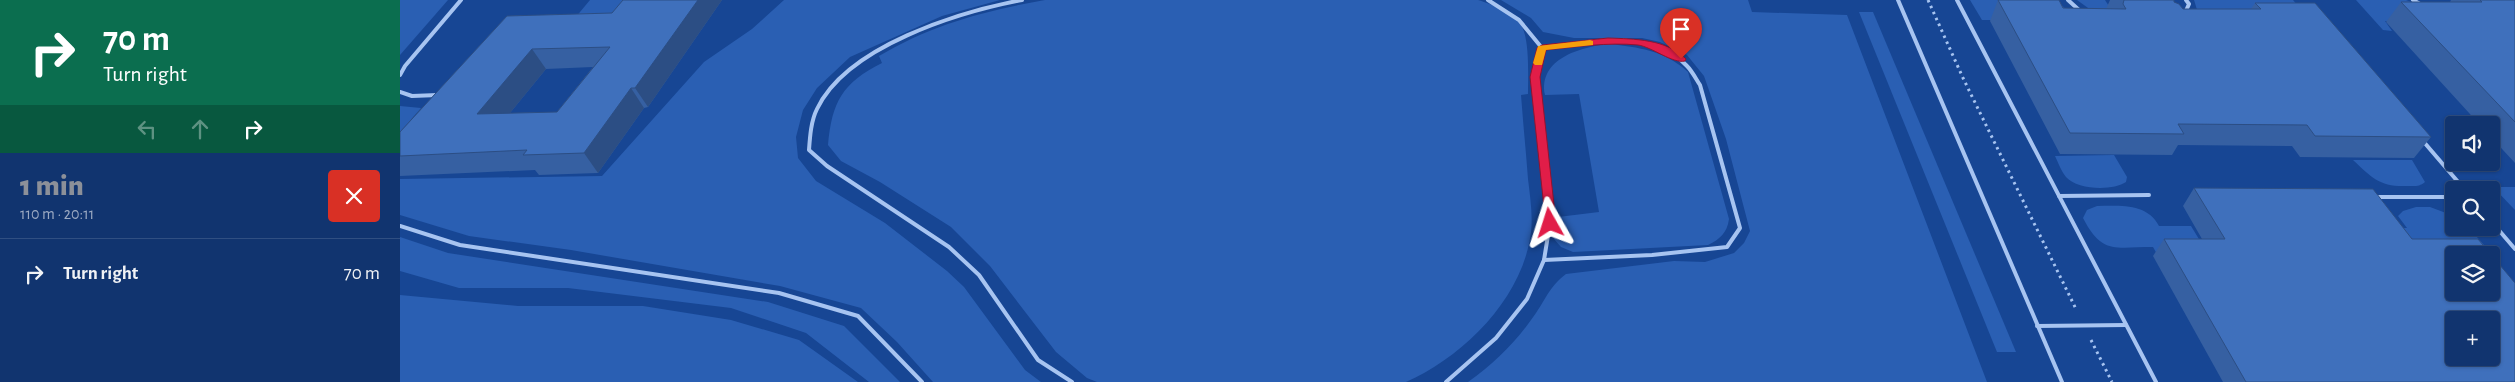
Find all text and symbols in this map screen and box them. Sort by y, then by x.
pin [1660,8,1702,59]
icon: arrive [1667,15,1695,43]
icon: right [20,20,85,85]
text: 70 m [103,22,170,57]
text: Turn right [103,63,187,85]
icon: left [133,115,161,143]
icon: ahead [186,115,214,143]
icon: right [239,115,267,143]
map controls [2445,116,2500,366]
button: sound [2445,116,2500,171]
button: close [328,170,380,222]
text: 1 min [20,171,84,201]
button: search [2445,181,2500,236]
position arrow [1523,196,1575,248]
text: 110 m · 20:11 [20,206,94,222]
button: layers [2445,246,2500,301]
icon: right [20,260,48,288]
text: Turn right [63,264,138,283]
text: 70 m [344,264,380,283]
button: + [2445,311,2500,366]

